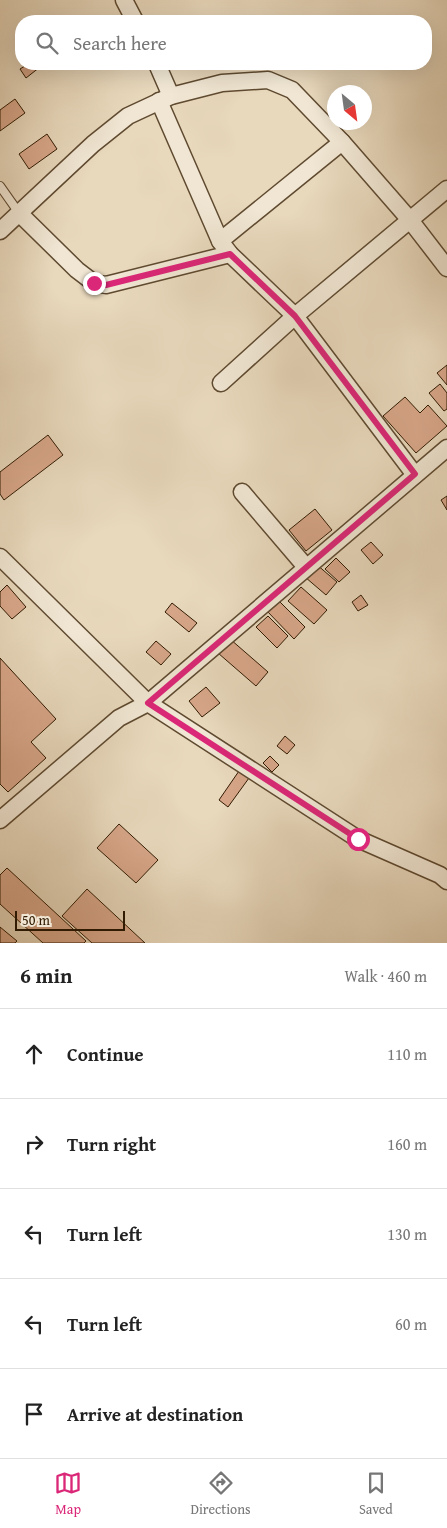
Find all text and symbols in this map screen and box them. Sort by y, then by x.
search box [15,15,432,70]
icon: search [33,29,61,57]
text: Search here [73,29,167,57]
north arrow [327,85,372,130]
route end [83,272,106,295]
route start [347,828,370,851]
scale bar [15,908,125,931]
text: 50 m [22,910,50,930]
text: 6 min [20,960,72,991]
text: Walk · 460 m [344,964,427,988]
icon: ahead [20,1040,48,1068]
text: Continue [67,1040,144,1068]
text: 110 m [387,1042,427,1066]
icon: right [20,1130,48,1158]
text: Turn right [67,1130,156,1158]
text: 160 m [387,1132,427,1156]
icon: left [20,1220,48,1248]
text: Turn left [67,1220,142,1248]
text: 130 m [387,1222,427,1246]
icon: left [20,1310,48,1338]
text: Turn left [67,1310,142,1338]
text: 60 m [395,1312,427,1336]
icon: arrive [20,1400,48,1428]
text: Arrive at destination [67,1400,243,1428]
tab: Map [54,1469,82,1519]
tab: Directions [190,1469,251,1519]
tab: Saved [359,1469,393,1519]

